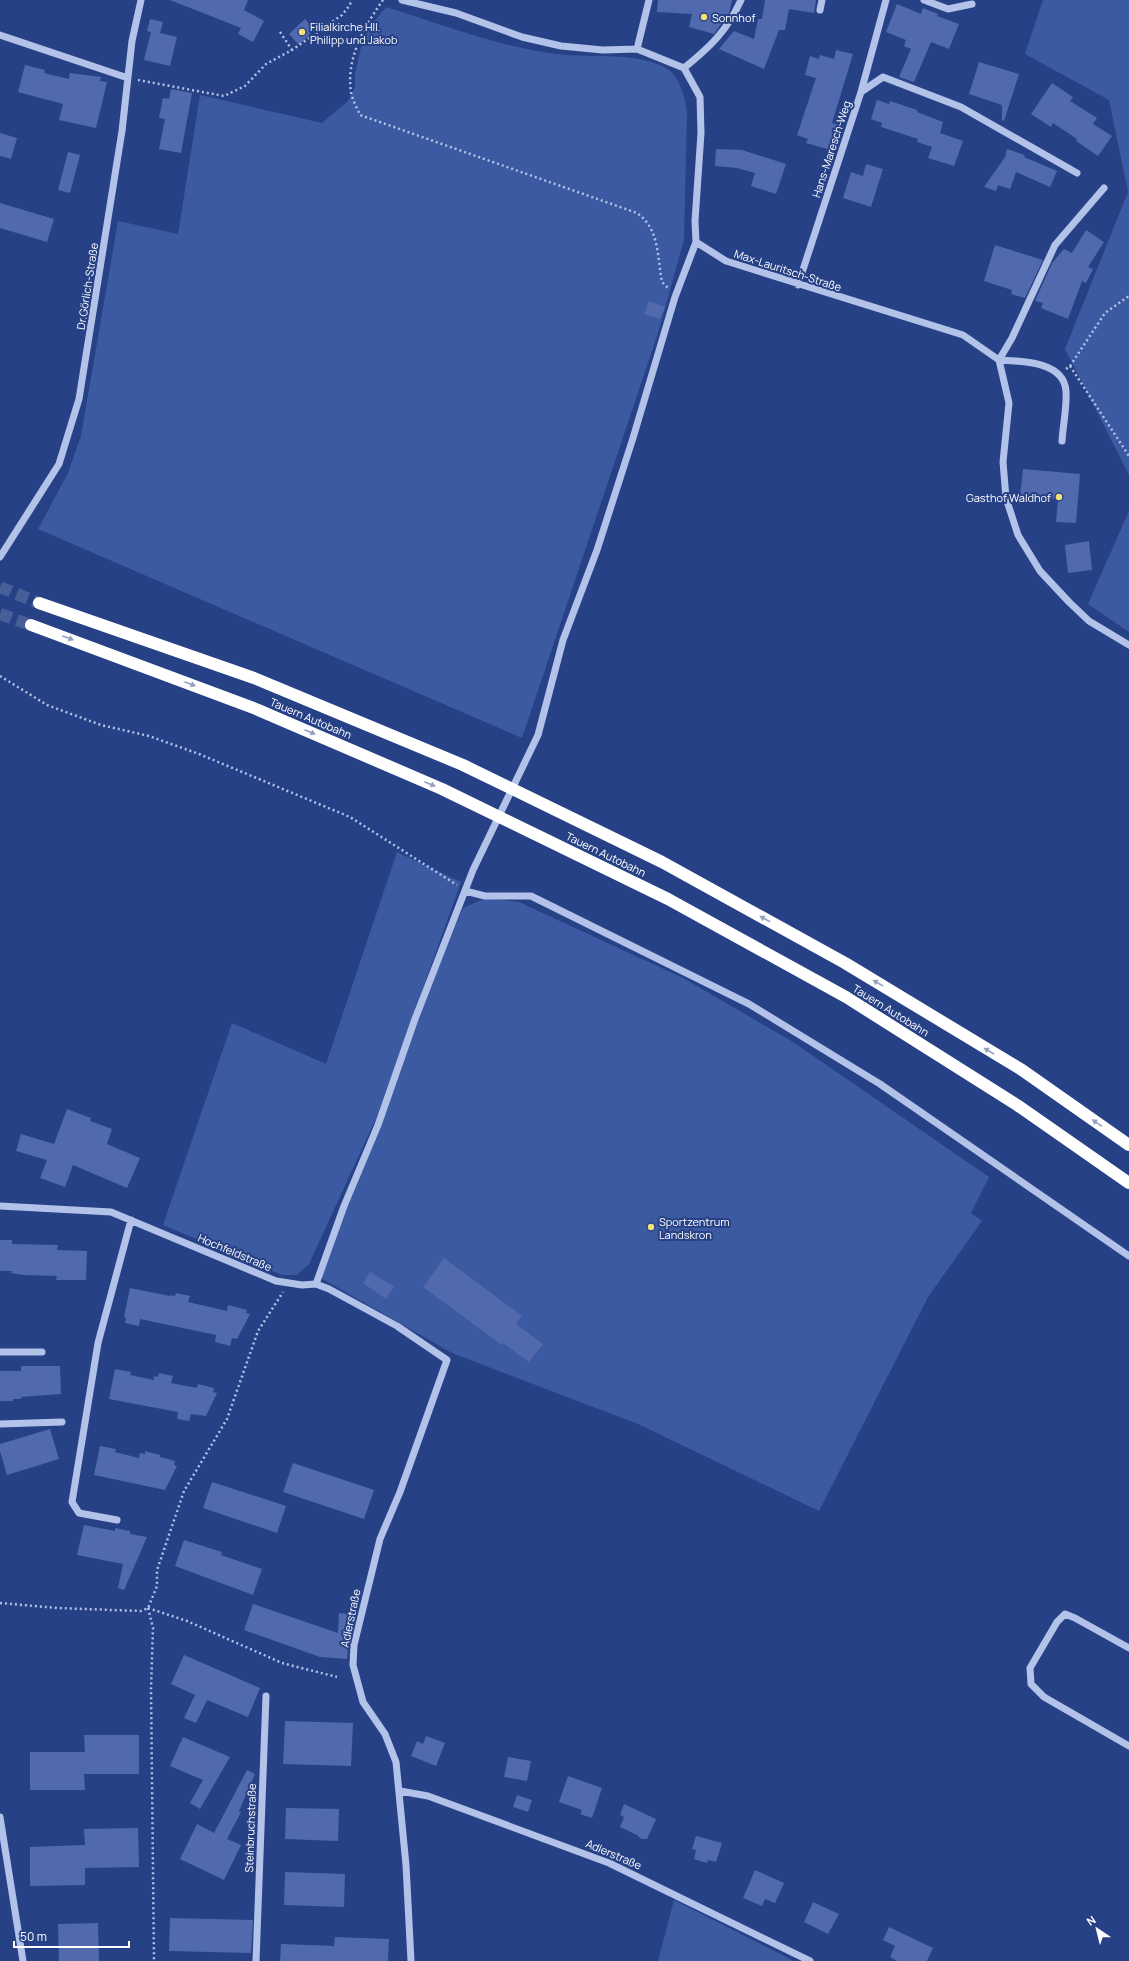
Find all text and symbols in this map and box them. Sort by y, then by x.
place label: Sonnhof [712,10,755,25]
marker: Sonnhof [699,12,709,22]
place label: Filialkirche Hll. Philipp und Jakob [310,19,398,47]
marker: Filialkirche Hll. Philipp und Jakob [297,27,307,37]
street label: Hans-Maresch-Weg [808,99,854,199]
street label: Dr.Görlich-Straße [73,241,101,331]
street label: Max-Lauritsch-Straße [732,246,844,295]
place label: Gasthof Waldhof [966,490,1051,505]
marker: Gasthof Waldhof [1054,492,1064,502]
one-way arrow [62,636,74,642]
one-way arrow [184,681,196,687]
street label: Tauern Autobahn [268,694,354,742]
one-way arrow [305,730,317,736]
one-way arrow [424,781,436,787]
street label: Tauern Autobahn [563,828,649,880]
one-way arrow [759,915,771,922]
one-way arrow [872,979,884,986]
street label: Tauern Autobahn [850,980,932,1040]
one-way arrow [983,1047,995,1054]
one-way arrow [1092,1119,1102,1127]
place label: Sportzentrum Landskron [659,1214,730,1242]
marker: Sportzentrum Landskron [646,1222,656,1232]
street label: Hochfeldstraße [196,1230,275,1275]
street label: Adlerstraße [337,1587,364,1649]
street label: Steinbruchstraße [241,1783,259,1873]
street label: Adlerstraße [584,1836,645,1873]
north arrow [1077,1909,1117,1949]
text: N [1083,1912,1099,1929]
scale bar [14,1923,129,1949]
text: 50 m [20,1928,47,1945]

